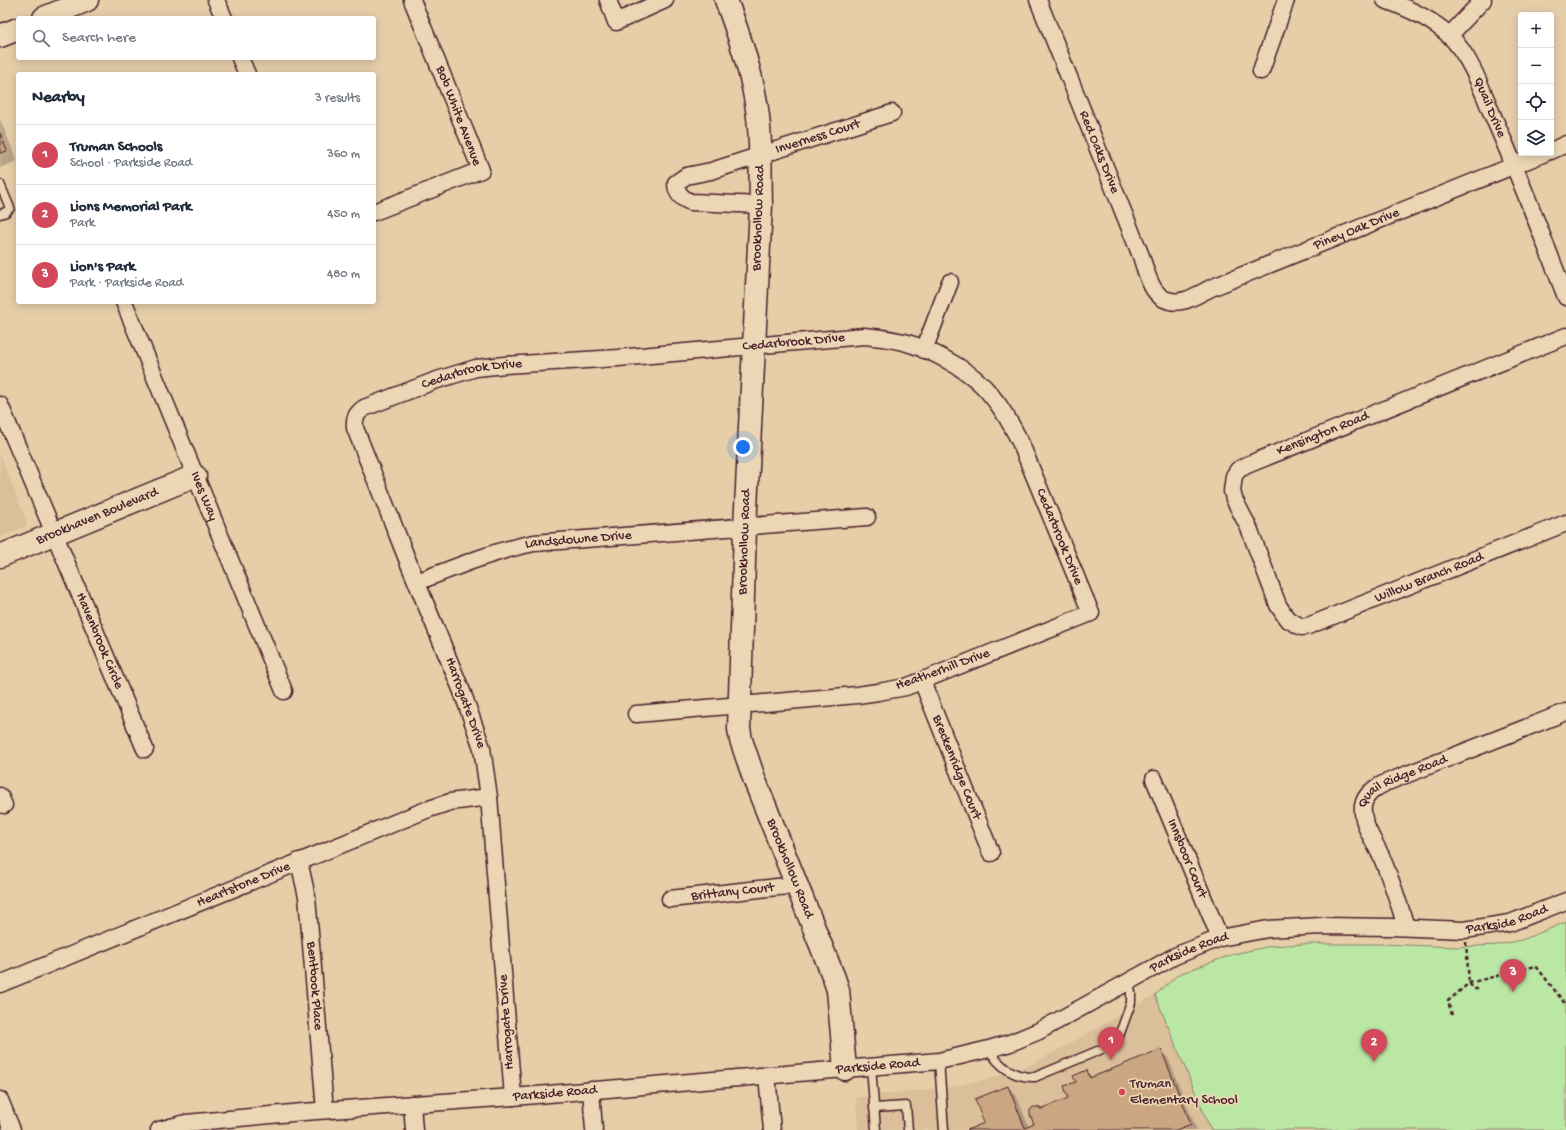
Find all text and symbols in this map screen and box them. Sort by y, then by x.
map controls [1518,12,1554,156]
button: + [1518,12,1554,48]
search box [16,16,376,60]
icon: search [30,27,52,49]
text: Search here [62,29,136,47]
button: − [1518,48,1554,84]
street label: Bob White Avenue [431,63,485,169]
street label: Quail Drive [1469,75,1510,141]
button: locate [1518,84,1554,120]
text: Nearby [32,88,85,108]
text: 3 results [315,91,360,106]
street label: Red Oaks Drive [1075,108,1124,197]
street label: Inverness Court [773,115,864,158]
button: layers [1518,120,1554,156]
text: Truman Schools [70,138,162,156]
text: 1 [42,147,48,162]
text: 360 m [327,147,360,162]
text: School · Parkside Road [70,156,192,171]
street label: Brookhollow Road [749,163,769,272]
text: Lions Memorial Park [70,198,192,216]
street label: Piney Oak Drive [1310,204,1403,255]
text: 2 [42,207,48,222]
text: 450 m [327,207,360,222]
text: Park [70,216,95,231]
text: Lion's Park [70,258,135,276]
text: 3 [42,267,48,282]
text: 480 m [327,267,360,282]
text: Park · Parkside Road [70,276,183,291]
street label: Cedarbrook Drive [742,329,847,355]
street label: Cedarbrook Drive [419,355,523,393]
street label: Kensington Road [1274,407,1373,460]
your location [733,437,753,457]
street label: Ives Way [186,469,222,524]
street label: Brookhaven Boulevard [33,483,162,549]
street label: Cedarbrook Drive [1032,486,1087,588]
street label: Brookhollow Road [735,487,755,596]
street label: Landsdowne Drive [523,527,633,553]
street label: Willow Branch Road [1372,548,1487,607]
street label: Havenbrook Circle [72,590,128,692]
street label: Heatherhill Drive [894,645,993,695]
street label: Harrogate Drive [441,655,490,751]
street label: Breckenridge Court [928,712,986,823]
street label: Quail Ridge Road [1354,750,1451,810]
street label: Brookhollow Road [762,815,818,923]
street label: Innsboor Court [1163,816,1211,902]
street label: Heartstone Drive [194,858,294,911]
street label: Brittany Court [689,879,776,905]
street label: Parkside Road [1464,900,1552,938]
street label: Parkside Road [1146,928,1231,977]
street label: Bentbook Place [302,940,327,1032]
pin: 3 [1500,959,1526,992]
street label: Harrogate Drive [495,973,519,1070]
pin: 1 [1098,1027,1124,1060]
pin: 2 [1361,1029,1387,1062]
street label: Parkside Road [834,1054,922,1078]
place label: Truman Elementary School [1129,1076,1238,1109]
street label: Parkside Road [511,1081,599,1106]
marker: Truman Elementary School [1117,1087,1127,1097]

